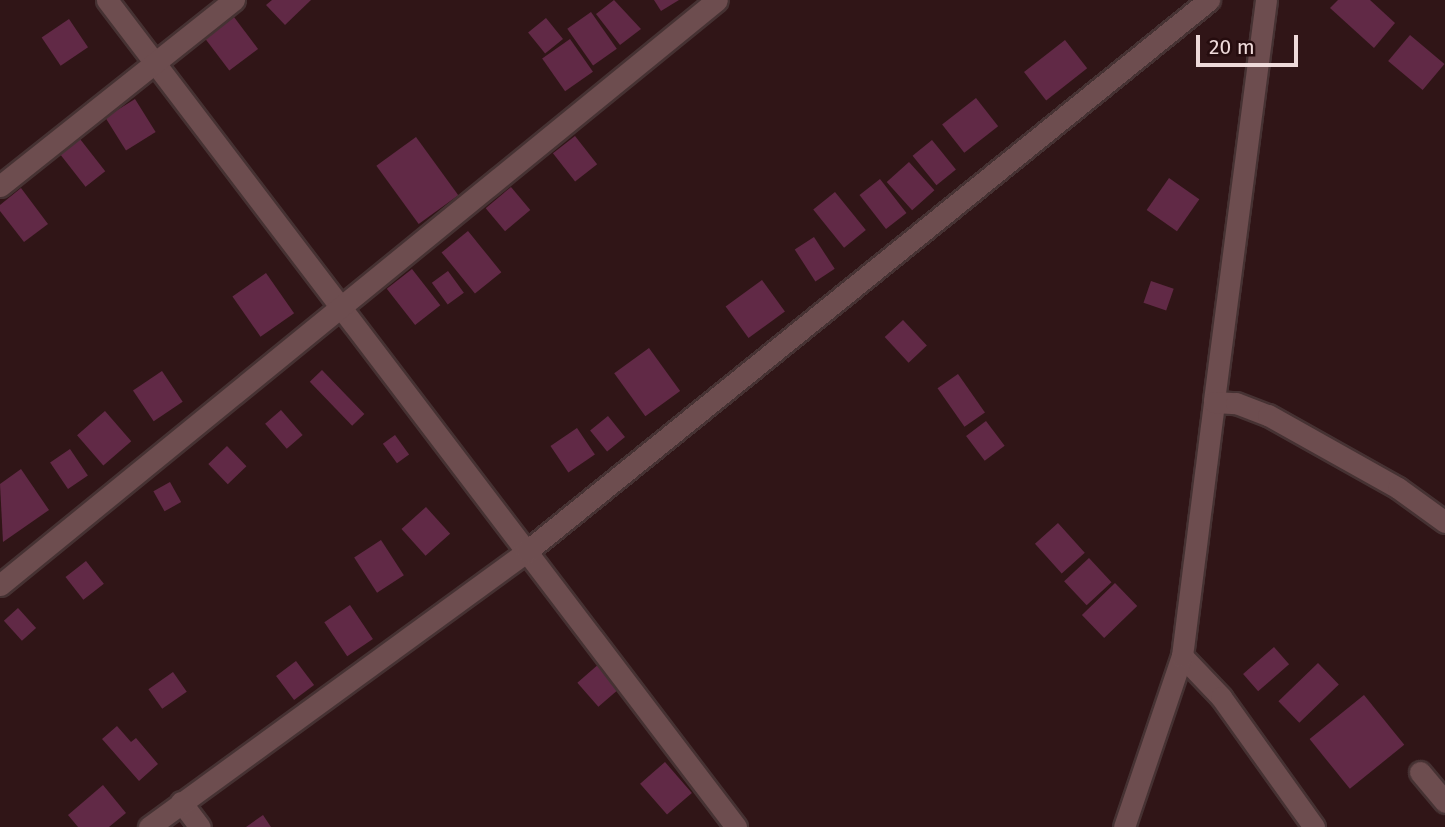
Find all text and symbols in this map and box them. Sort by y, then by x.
scale bar [1200,21,1302,65]
text: 20 m [1209,34,1255,60]

